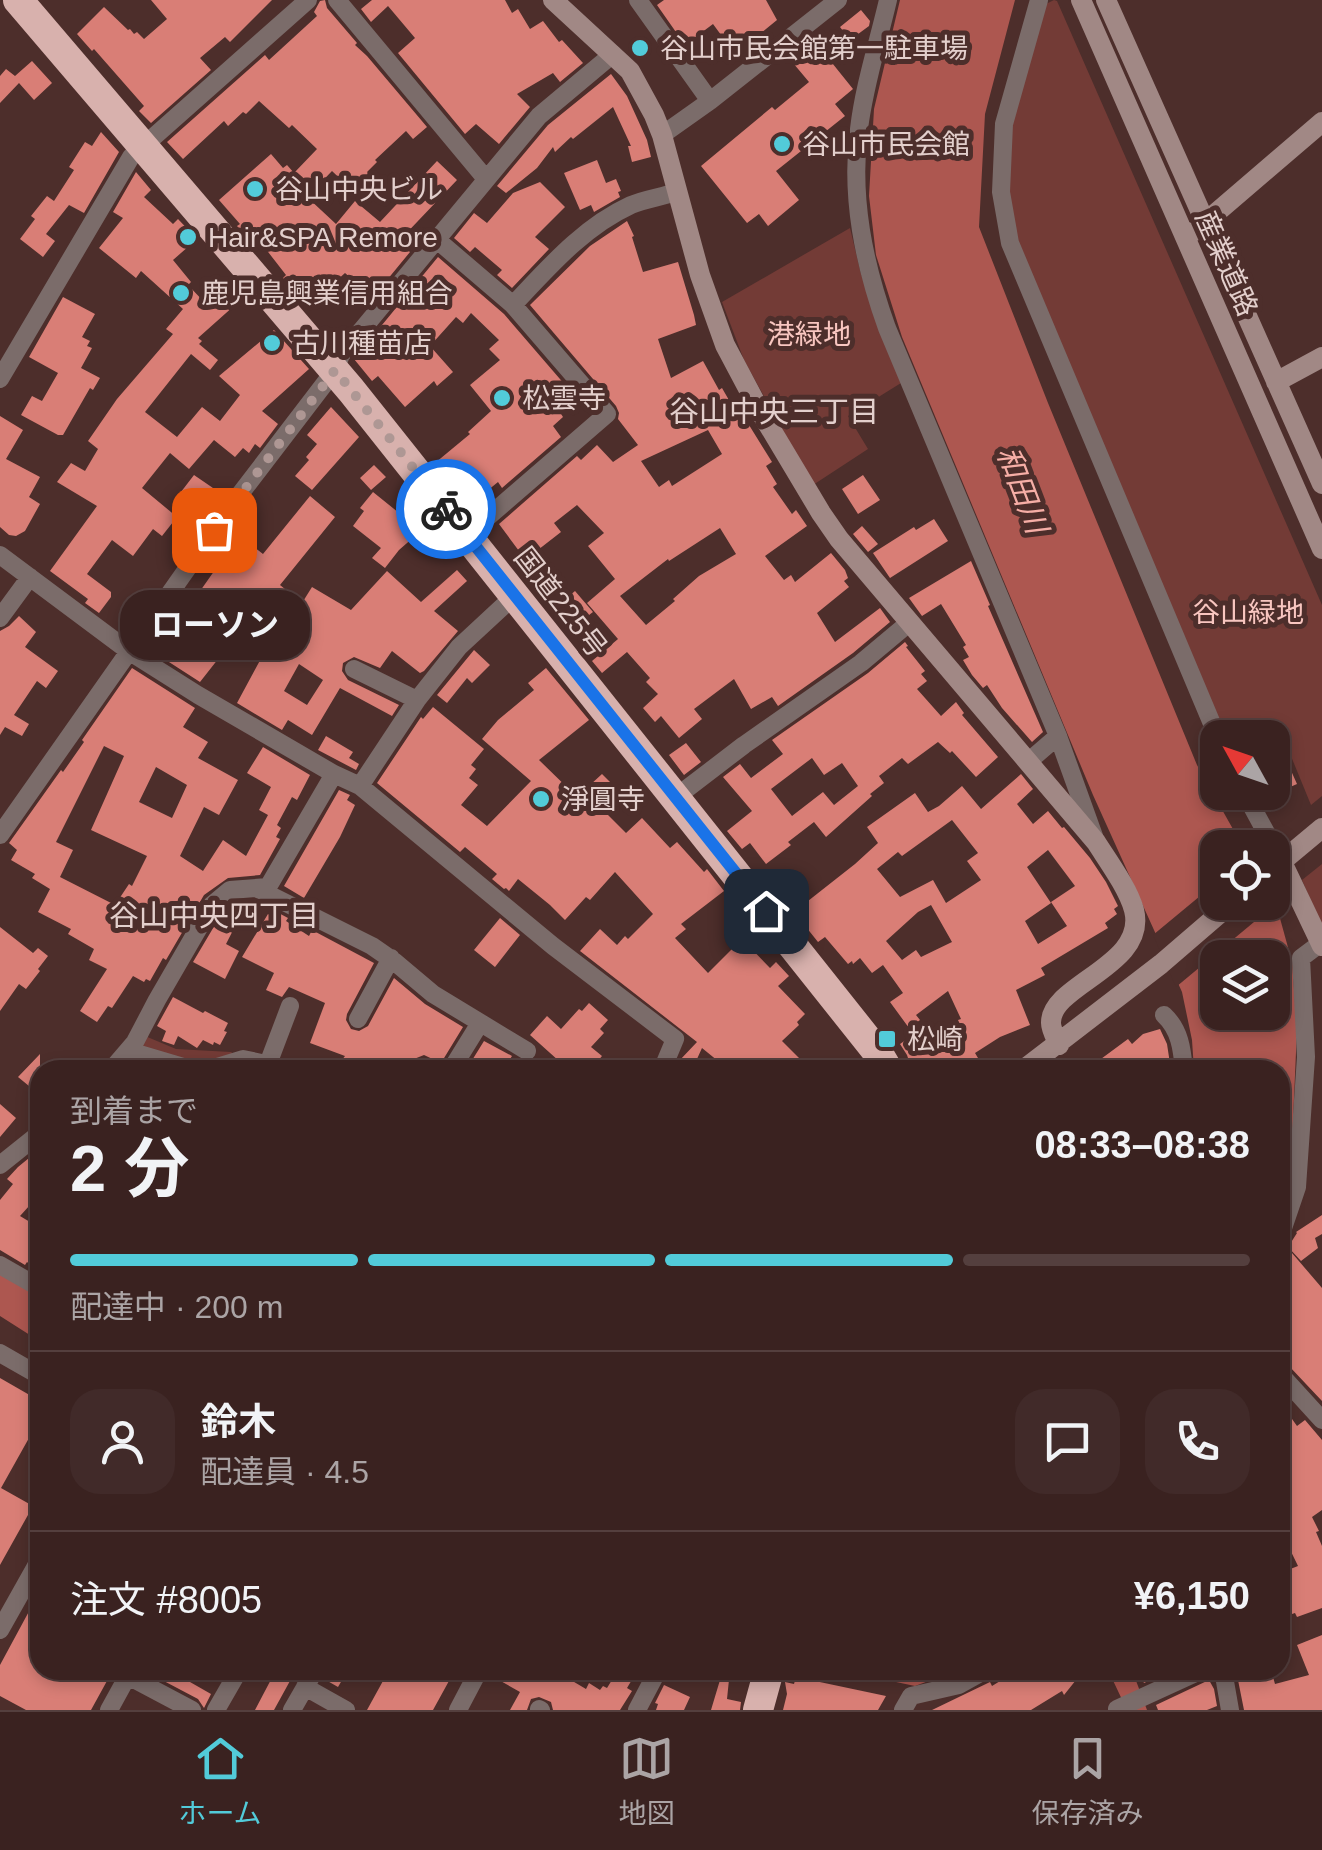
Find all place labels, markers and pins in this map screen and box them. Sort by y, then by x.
place label: 谷山市民会館第一駐車場 [660,33,968,64]
marker: 谷山市民会館第一駐車場 [629,37,651,59]
place label: 谷山市民会館 [802,129,970,160]
marker: 谷山市民会館 [771,133,793,155]
place label: 谷山中央ビル [275,174,443,205]
marker: 谷山中央ビル [244,178,266,200]
place label: Hair&SPA Remore [208,222,438,253]
marker: Hair&SPA Remore [177,226,199,248]
place label: 鹿児島興業信用組合 [201,278,453,309]
marker: 鹿児島興業信用組合 [170,282,192,304]
place label: 古川種苗店 [292,328,432,359]
marker: 古川種苗店 [261,332,283,354]
place label: 松雲寺 [522,383,606,414]
marker: 松雲寺 [491,387,513,409]
pin [172,488,257,573]
callout: ローソン [119,590,309,660]
place label: 淨圓寺 [561,784,645,815]
marker: 淨圓寺 [530,788,552,810]
pin [724,869,809,954]
place label: 松崎 [907,1024,963,1055]
marker: 松崎 [876,1028,898,1050]

